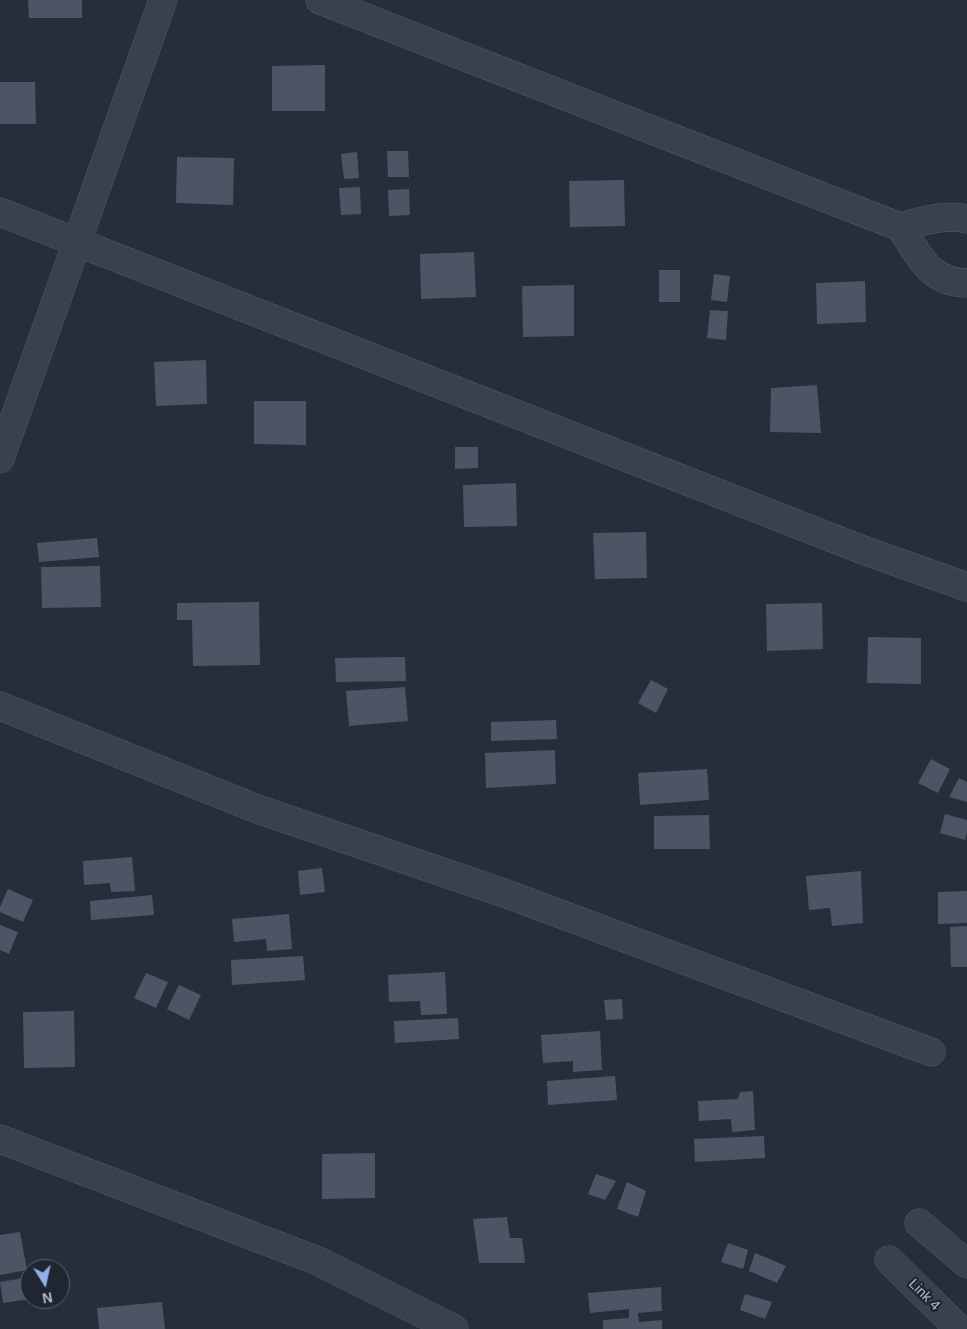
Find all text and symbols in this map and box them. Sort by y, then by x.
north arrow [20,1259,70,1309]
street label: Link 4 [905,1276,943,1314]
text: N [41,1289,54,1307]

